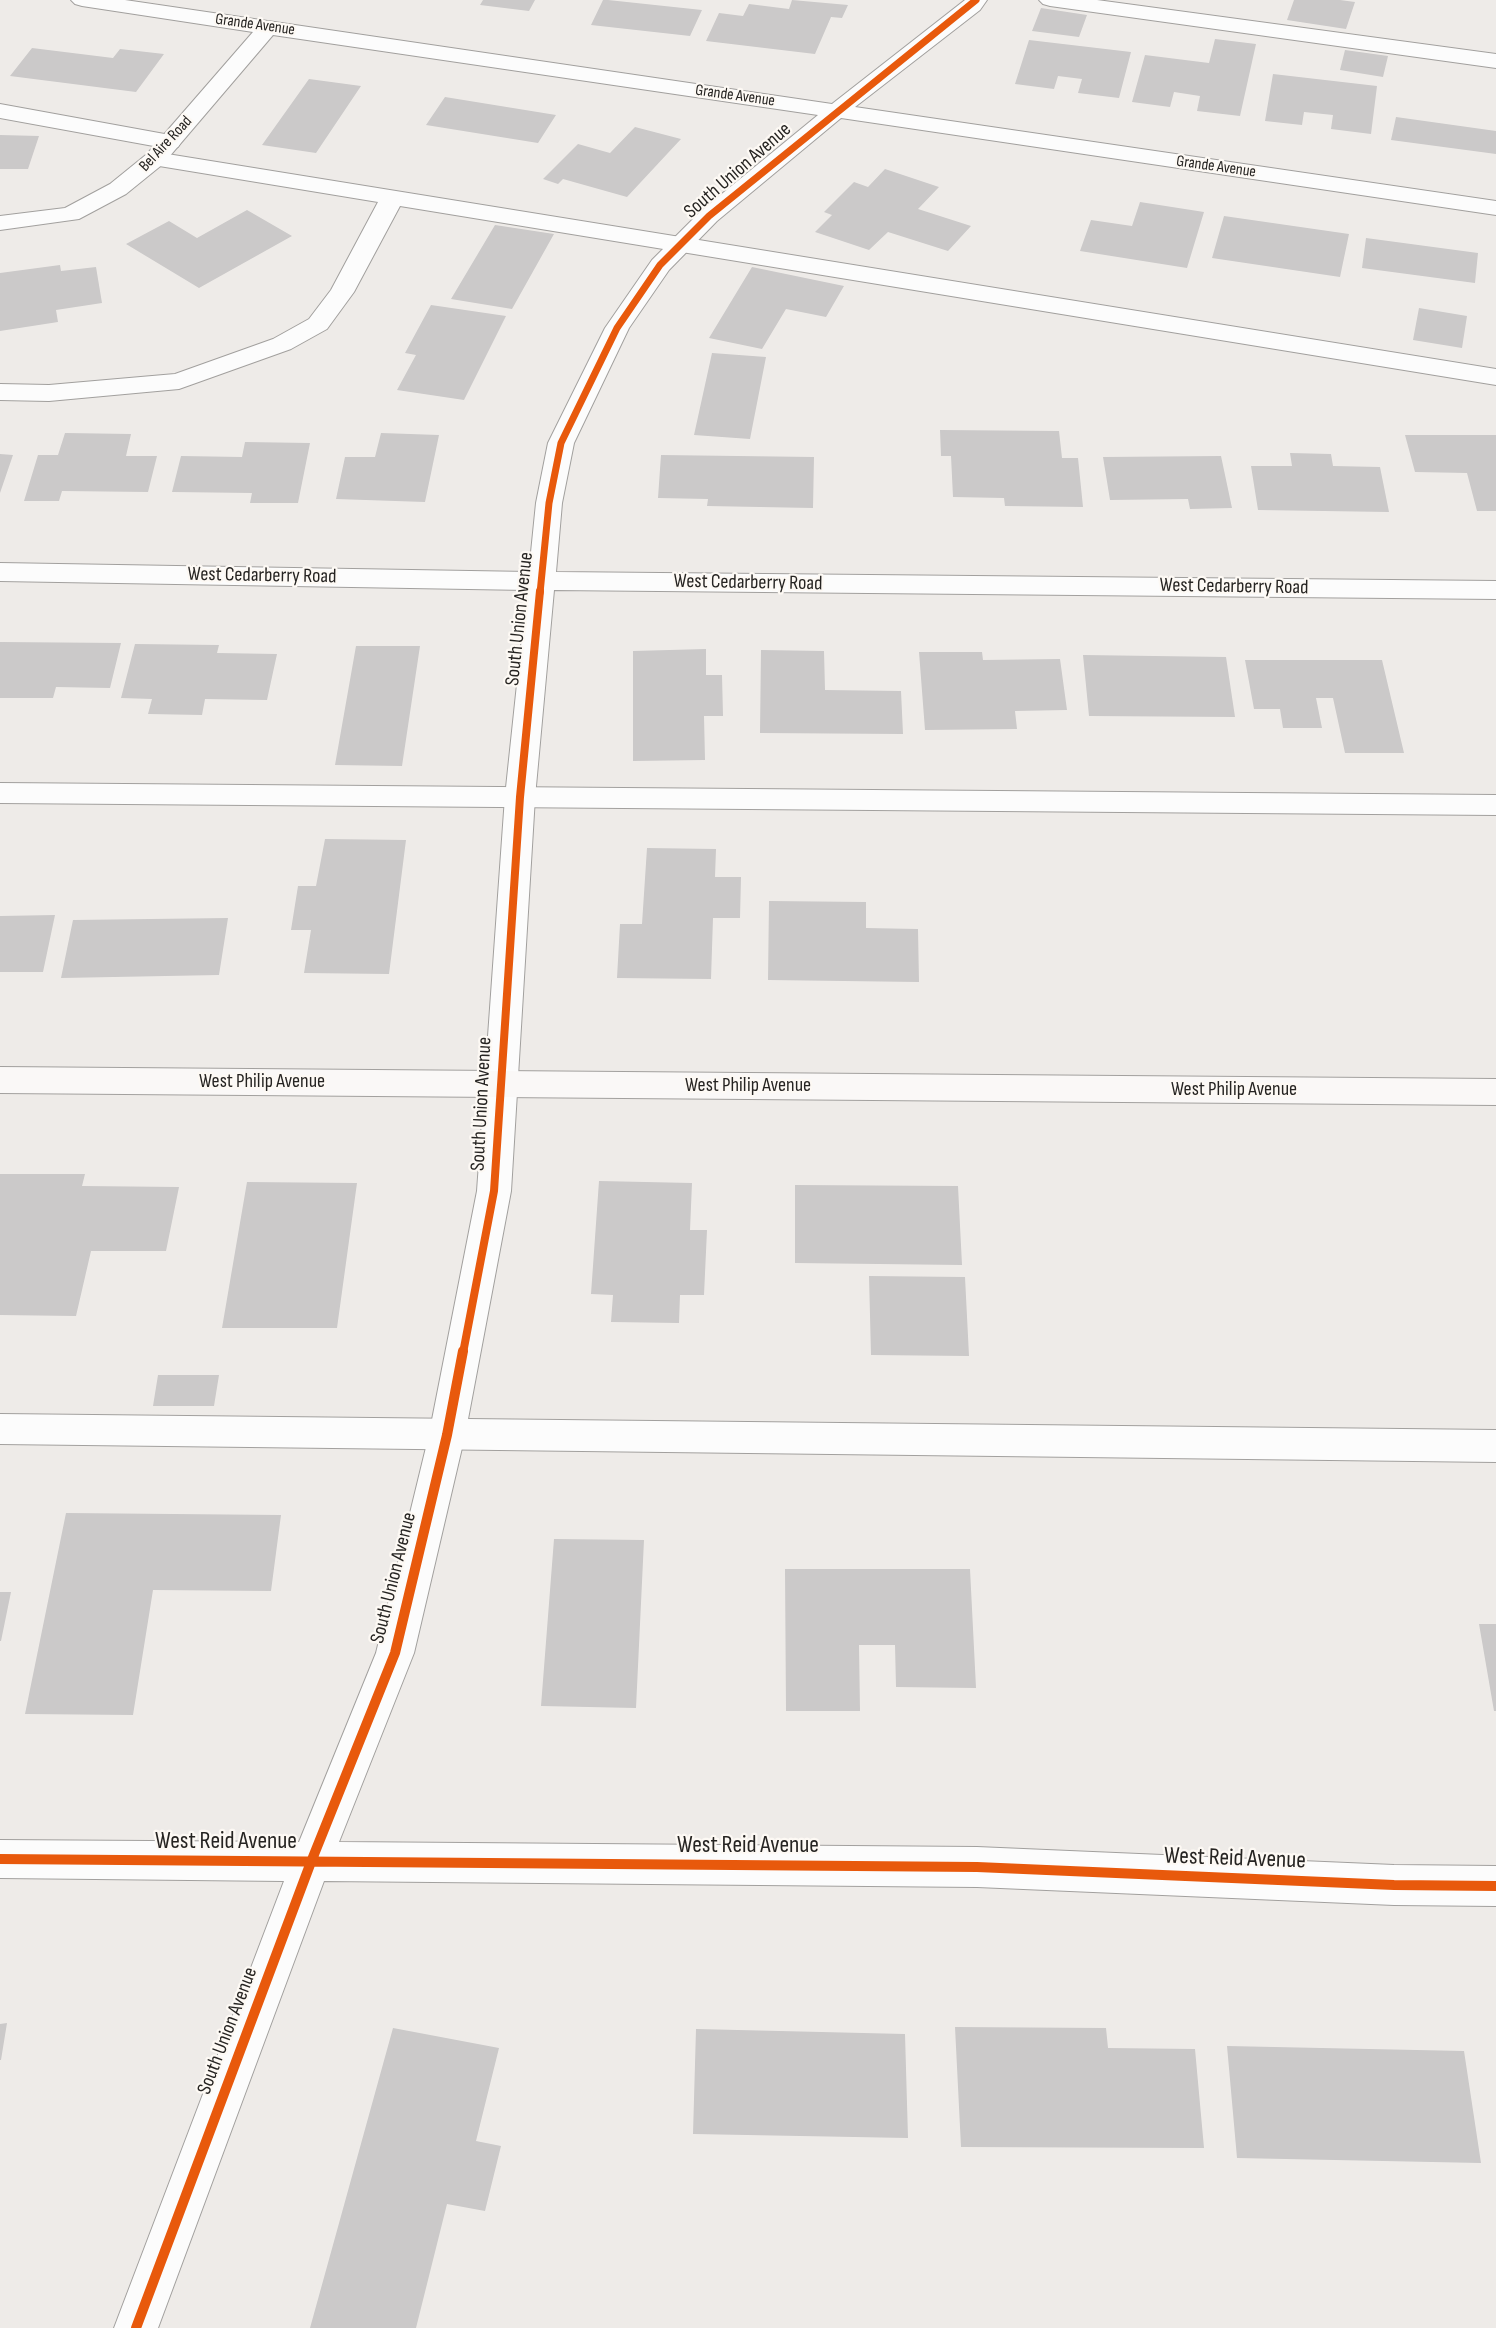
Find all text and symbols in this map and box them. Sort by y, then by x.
street label: Grande Avenue [214,10,296,40]
street label: Grande Avenue [694,81,776,111]
street label: Bel Aire Road [135,112,197,176]
street label: South Union Avenue [679,118,797,224]
street label: Grande Avenue [1175,152,1257,182]
street label: South Union Avenue [501,551,539,687]
street label: West Cedarberry Road [187,563,337,589]
street label: West Cedarberry Road [673,570,823,596]
street label: West Cedarberry Road [1159,574,1309,600]
street label: South Union Avenue [467,1036,497,1172]
street label: West Philip Avenue [199,1070,325,1094]
street label: West Philip Avenue [685,1074,811,1098]
street label: West Philip Avenue [1171,1078,1297,1102]
street label: South Union Avenue [366,1510,422,1646]
street label: West Reid Avenue [155,1828,297,1856]
street label: West Reid Avenue [677,1832,819,1860]
street label: West Reid Avenue [1164,1842,1306,1876]
street label: South Union Avenue [193,1964,263,2098]

